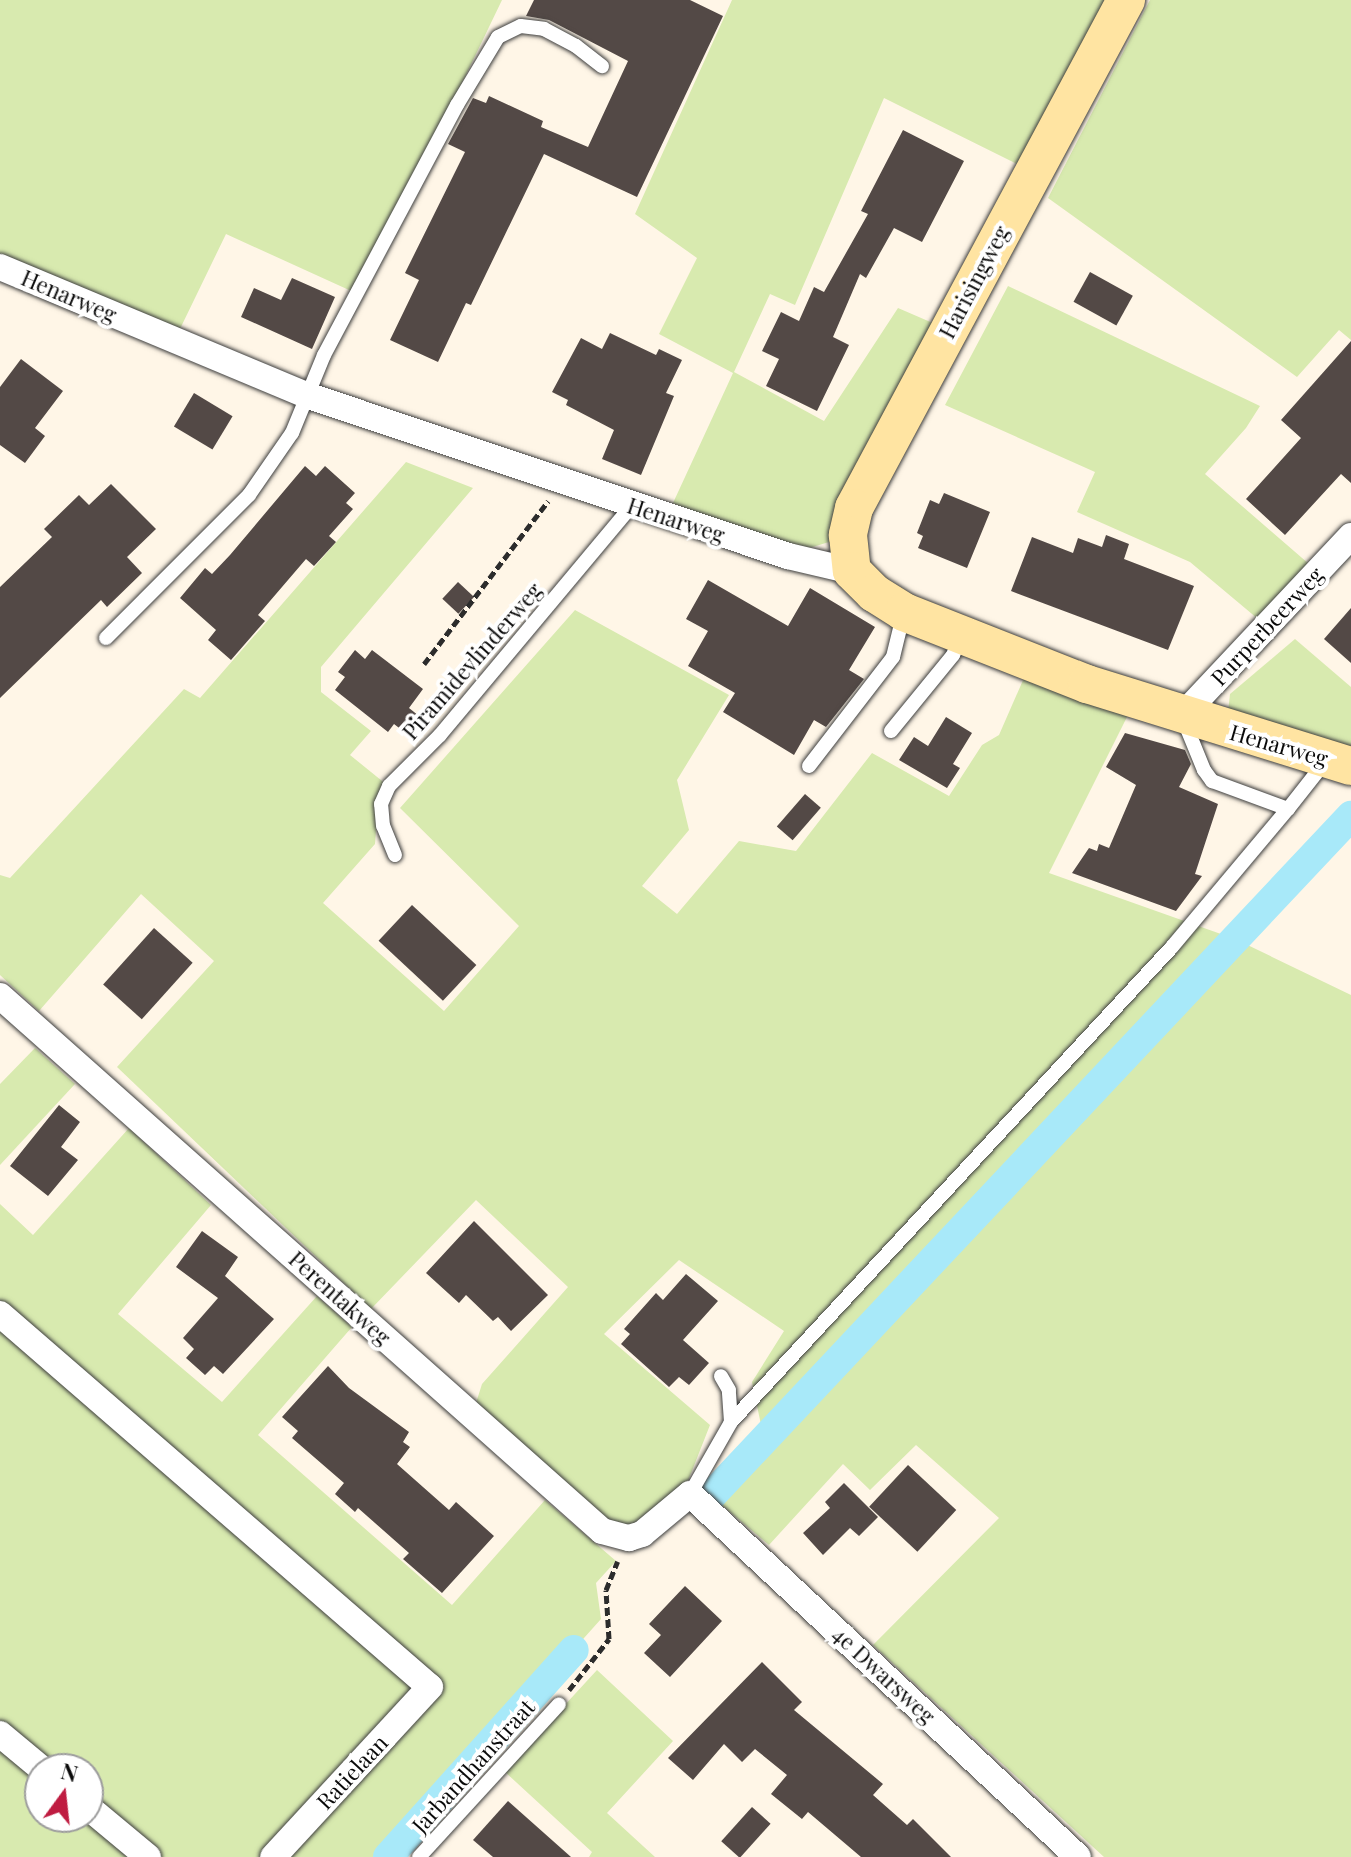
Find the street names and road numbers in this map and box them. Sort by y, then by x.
street label: Harisingweg [933,221,1015,343]
street label: Henarweg [17,264,121,328]
street label: Henarweg [624,492,728,548]
street label: Purperbeerweg [1205,561,1329,691]
street label: Piramidevlinderweg [397,577,547,745]
street label: Henarweg [1227,718,1331,772]
street label: Perentakweg [284,1245,396,1351]
street label: 4e Dwarsweg [827,1621,941,1729]
street label: Jarbandhanstraat [406,1694,540,1838]
street label: Ratielaan [311,1729,393,1815]

